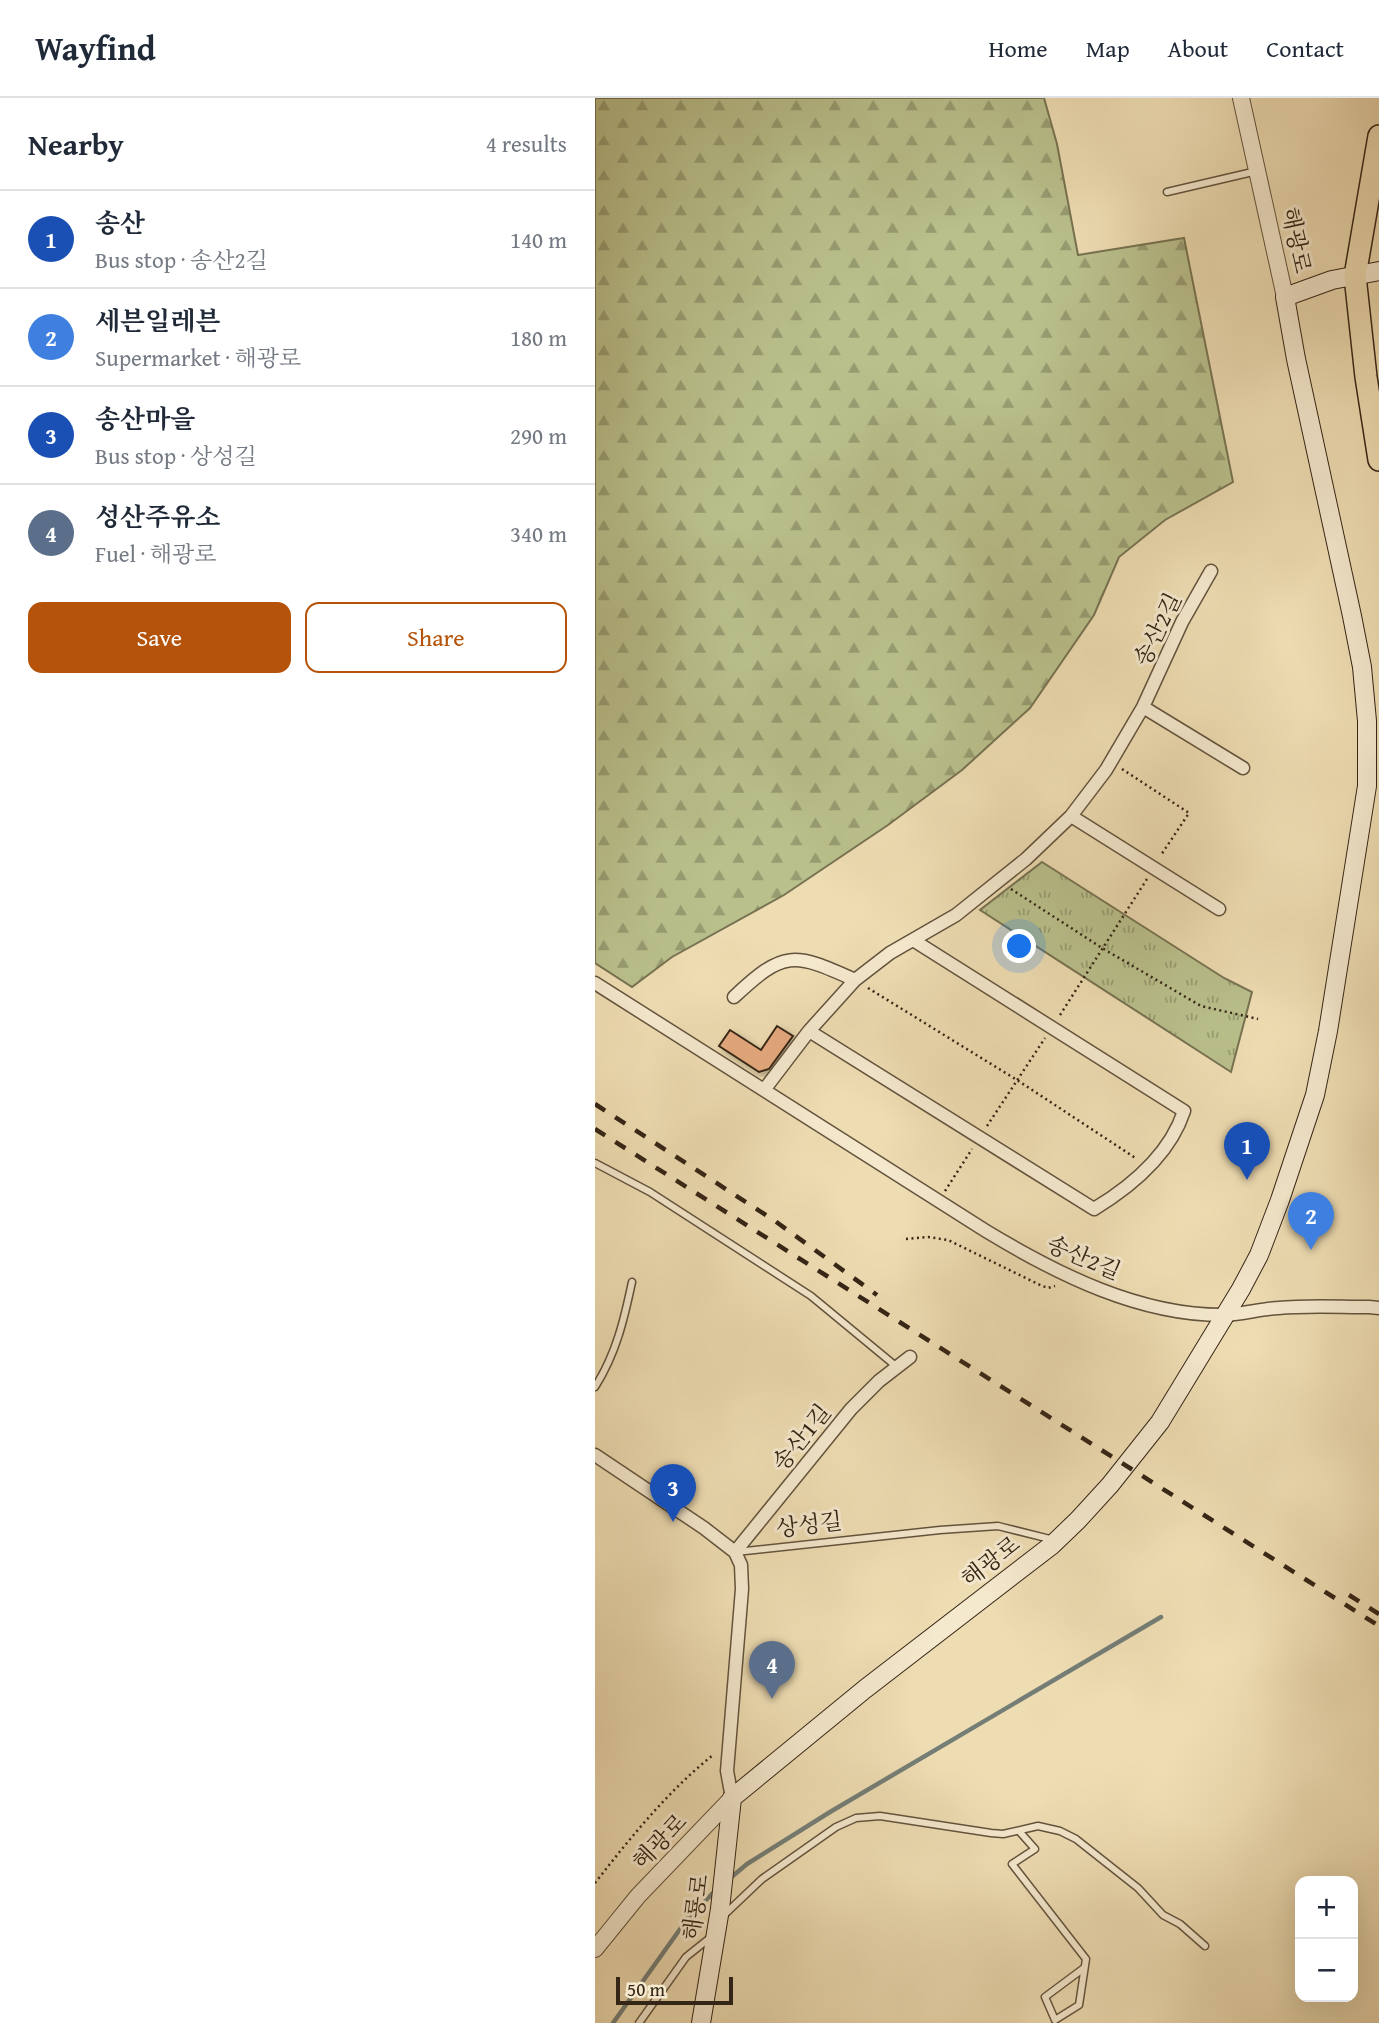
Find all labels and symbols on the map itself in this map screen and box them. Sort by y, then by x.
street label: 해광로 [1274,204,1320,276]
street label: 송산2길 [1125,587,1189,671]
your location [1002,929,1036,963]
pin: 1 [1224,1122,1270,1180]
pin: 2 [1288,1192,1334,1250]
street label: 송산2길 [1042,1227,1126,1287]
street label: 송산1길 [764,1396,838,1478]
pin: 3 [650,1464,696,1522]
street label: 상성길 [774,1504,844,1544]
street label: 해광로 [954,1527,1026,1595]
pin: 4 [749,1641,795,1699]
street label: 혜광로 [624,1806,694,1876]
street label: 해룡로 [674,1872,716,1942]
scale bar [616,1974,733,2006]

